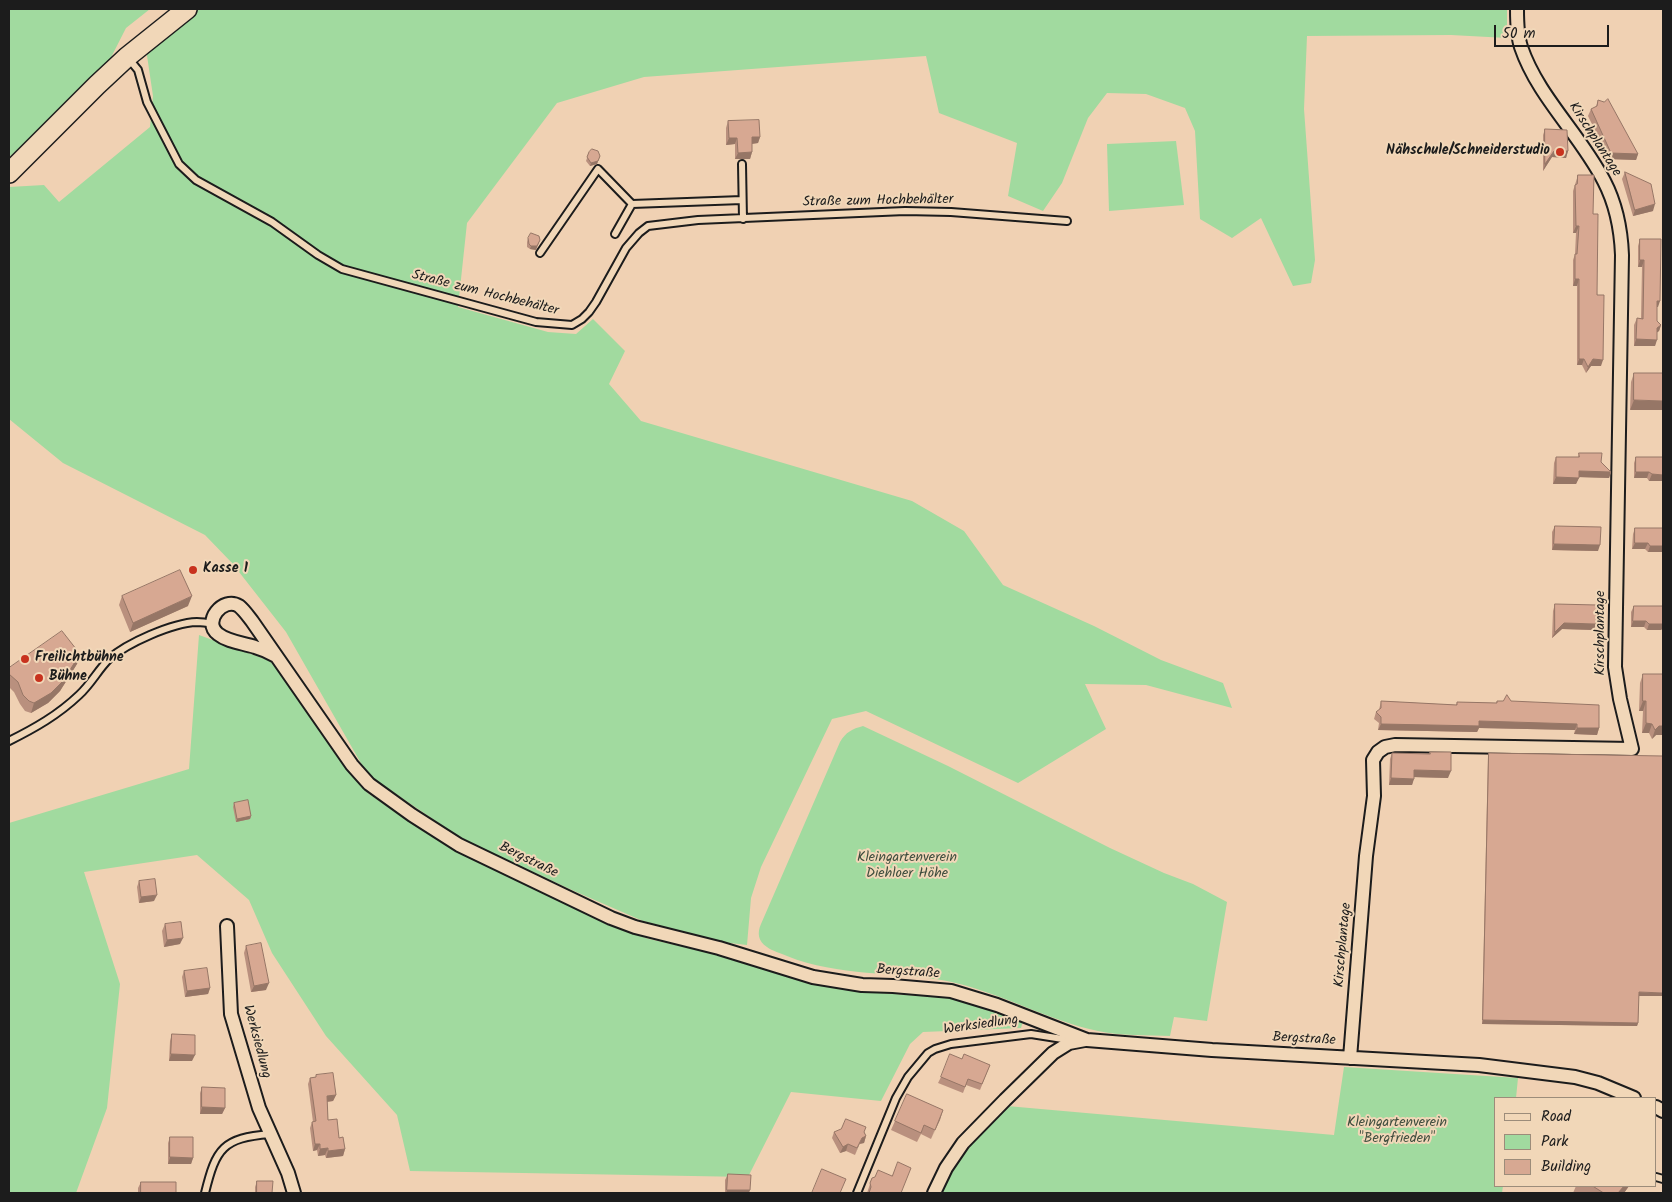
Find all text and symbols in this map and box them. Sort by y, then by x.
scale bar [1497,15,1612,47]
text: 50 m [1502,22,1536,46]
street label: Kirschplantage [1564,100,1624,180]
place label: Nähschule/Schneiderstudio [1386,144,1550,160]
marker: Nähschule/Schneiderstudio [1554,146,1566,158]
street label: Straße zum Hochbehälter [802,192,954,212]
street label: Straße zum Hochbehälter [410,268,560,320]
place label: Kasse 1 [203,562,248,578]
marker: Kasse 1 [187,564,199,576]
street label: Kirschplantage [1594,590,1610,676]
place label: Freilichtbühne [35,651,124,667]
marker: Freilichtbühne [19,653,31,665]
place label: Bühne [49,670,87,686]
marker: Bühne [33,672,45,684]
street label: Bergstraße [496,840,560,882]
park label: Kleingartenverein Diehloer Höhe [857,851,957,884]
street label: Kirschplantage [1332,902,1356,988]
street label: Bergstraße [876,962,940,984]
street label: Werksiedlung [238,1003,274,1081]
street label: Werksiedlung [943,1012,1019,1040]
street label: Bergstraße [1272,1030,1336,1050]
legend [1494,1097,1657,1187]
text: Road [1541,1105,1571,1129]
park label: Kleingartenverein "Bergfrieden" [1347,1116,1447,1148]
text: Park [1541,1130,1568,1154]
text: Building [1541,1155,1591,1179]

